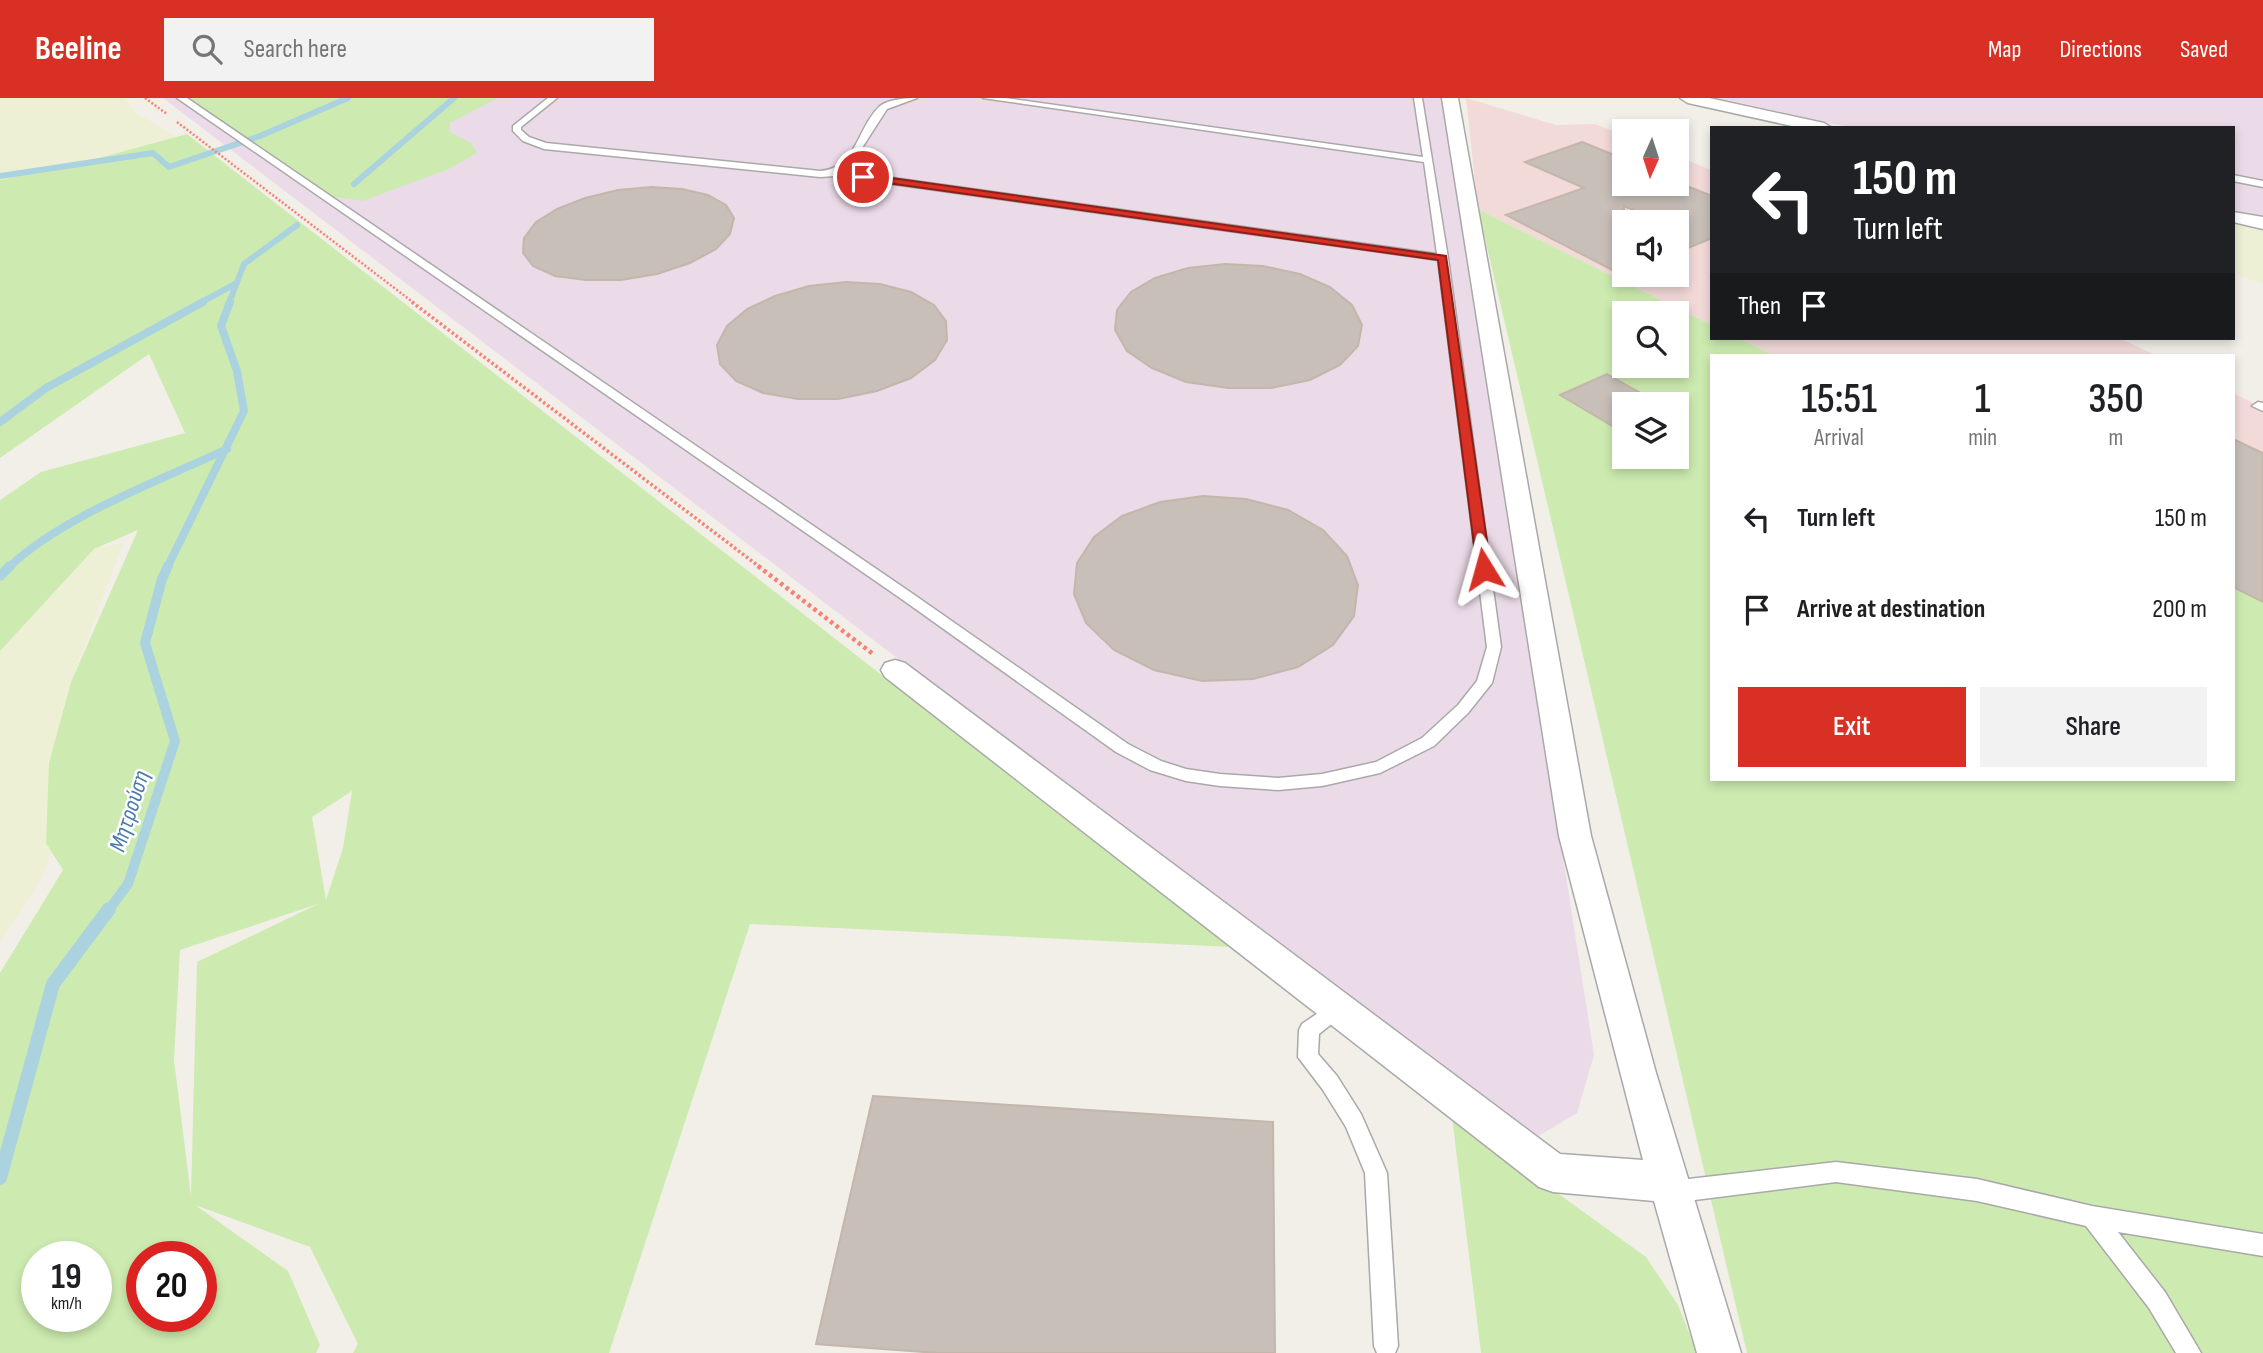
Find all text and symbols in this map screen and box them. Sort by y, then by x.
search box [164,18,654,81]
text: Beeline [35,29,122,69]
icon: search [188,30,226,68]
text: Search here [244,34,347,65]
text: Map [1988,35,2021,64]
text: Directions [2059,35,2142,64]
text: Saved [2180,35,2228,64]
north arrow [1612,119,1689,196]
map controls [1612,119,1689,469]
pin [833,147,893,207]
text: 150 m [1853,150,1957,209]
icon: left [1738,154,1829,245]
icon: arrive [844,158,882,196]
button: sound [1612,210,1689,287]
text: Turn left [1853,210,1943,249]
icon: arrive [1795,287,1833,325]
text: Then [1738,291,1781,322]
button: search [1612,301,1689,378]
text: 15:51 [1801,374,1877,425]
text: 1 [1975,374,1990,425]
text: 350 [2088,374,2144,425]
button: layers [1612,392,1689,469]
text: Arrival [1814,424,1864,452]
text: min [1968,424,1997,452]
text: m [2109,424,2123,452]
icon: left [1738,500,1776,538]
text: Turn left [1797,503,1875,534]
text: 150 m [2155,503,2207,534]
position arrow [1447,532,1521,606]
icon: arrive [1738,591,1776,629]
text: Arrive at destination [1797,594,1985,625]
text: 200 m [2152,594,2207,625]
button: Exit [1738,687,1966,767]
button: Share [1980,687,2207,767]
water label: Μητρούση [103,767,156,855]
speed limit sign: 20 [126,1241,217,1332]
text: 19 [51,1256,82,1299]
text: km/h [51,1293,82,1314]

